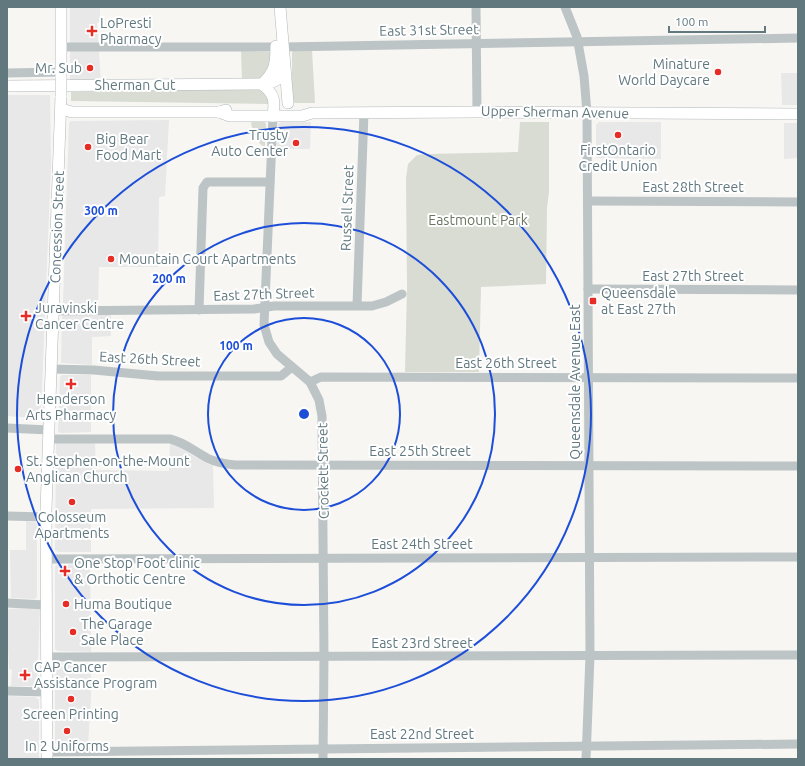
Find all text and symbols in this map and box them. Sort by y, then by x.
scale bar [669,8,765,34]
place label: LoPresti Pharmacy [100,15,162,47]
text: 100 m [675,15,708,28]
street label: East 31st Street [379,21,479,39]
marker: LoPresti Pharmacy [87,26,97,36]
place label: Minature World Daycare [618,56,710,88]
place label: Mr. Sub [35,60,82,76]
marker: Mr. Sub [85,63,95,73]
marker: Minature World Daycare [713,67,723,77]
street label: Sherman Cut [95,77,176,93]
street label: Upper Sherman Avenue [481,103,629,121]
place label: Trusty Auto Center [211,127,289,159]
marker: FirstOntario Credit Union [613,130,623,140]
place label: Big Bear Food Mart [96,131,162,163]
marker: Trusty Auto Center [291,138,301,148]
marker: Big Bear Food Mart [83,142,93,152]
place label: FirstOntario Credit Union [578,142,658,174]
street label: Russell Street [338,164,357,251]
street label: Concession Street [47,170,67,284]
street label: East 28th Street [642,179,744,195]
text: 300 m [84,204,118,217]
park label: Eastmount Park [428,212,528,228]
place label: Mountain Court Apartments [119,251,296,267]
marker: Mountain Court Apartments [106,254,116,264]
street label: East 27th Street [642,268,744,284]
text: 200 m [152,272,186,285]
street label: East 27th Street [213,284,315,304]
place label: Queensdale at East 27th [601,285,676,317]
marker: Queensdale at East 27th [588,296,598,306]
place label: Juravinski Cancer Centre [35,300,124,332]
street label: Queensdale Avenue East [567,304,583,460]
marker: Juravinski Cancer Centre [20,310,32,322]
text: 100 m [219,339,253,352]
street label: East 26th Street [99,348,202,370]
street label: East 26th Street [455,355,557,371]
marker: Henderson Arts Pharmacy [66,379,76,389]
place label: Henderson Arts Pharmacy [26,391,117,423]
centre of rings [297,407,311,421]
street label: Crockett Street [314,422,332,519]
street label: East 25th Street [369,443,471,459]
place label: St. Stephen-on-the-Mount Anglican Church [26,453,190,485]
marker: St. Stephen-on-the-Mount Anglican Church [13,464,23,474]
marker: Colosseum Apartments [67,497,77,507]
place label: Colosseum Apartments [35,509,109,541]
street label: East 24th Street [371,536,473,552]
place label: One Stop Foot clinic & Orthotic Centre [74,555,201,587]
marker: One Stop Foot clinic & Orthotic Centre [59,565,71,577]
place label: Huma Boutique [74,596,172,612]
marker: Huma Boutique [61,599,71,609]
place label: The Garage Sale Place [81,616,152,648]
marker: The Garage Sale Place [68,627,78,637]
street label: East 23rd Street [371,635,473,651]
place label: CAP Cancer Assistance Program [34,659,157,691]
marker: CAP Cancer Assistance Program [19,669,31,681]
marker: Screen Printing [66,694,76,704]
place label: Screen Printing [23,706,119,722]
marker: In 2 Uniforms [62,726,72,736]
street label: East 22nd Street [370,726,475,742]
place label: In 2 Uniforms [25,738,109,754]

